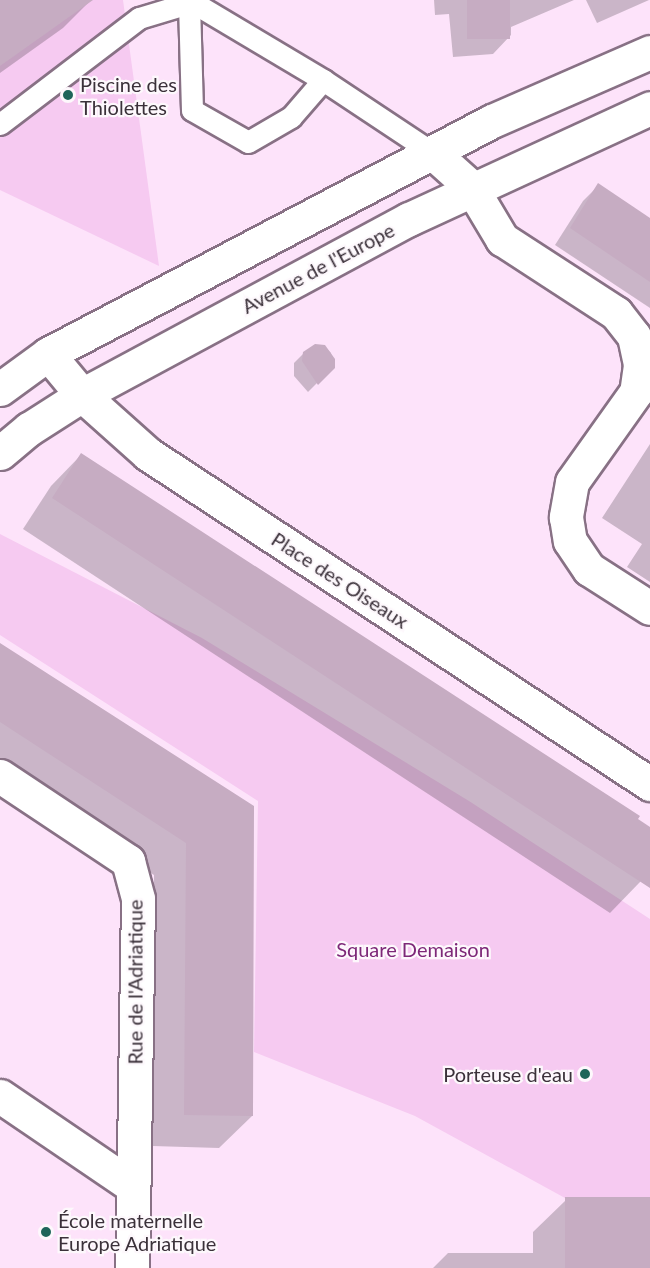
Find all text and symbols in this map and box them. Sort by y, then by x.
place label: Piscine des Thiolettes [80,72,177,119]
marker: Piscine des Thiolettes [61,88,75,102]
street label: Avenue de l'Europe [238,218,398,318]
street label: Place des Oiseaux [267,527,413,633]
street label: Rue de l'Adriatique [123,899,147,1065]
park label: Square Demaison [336,937,490,961]
place label: Porteuse d'eau [443,1062,573,1086]
marker: Porteuse d'eau [578,1067,592,1081]
place label: École maternelle Europe Adriatique [58,1208,217,1255]
marker: École maternelle Europe Adriatique [39,1225,53,1239]

